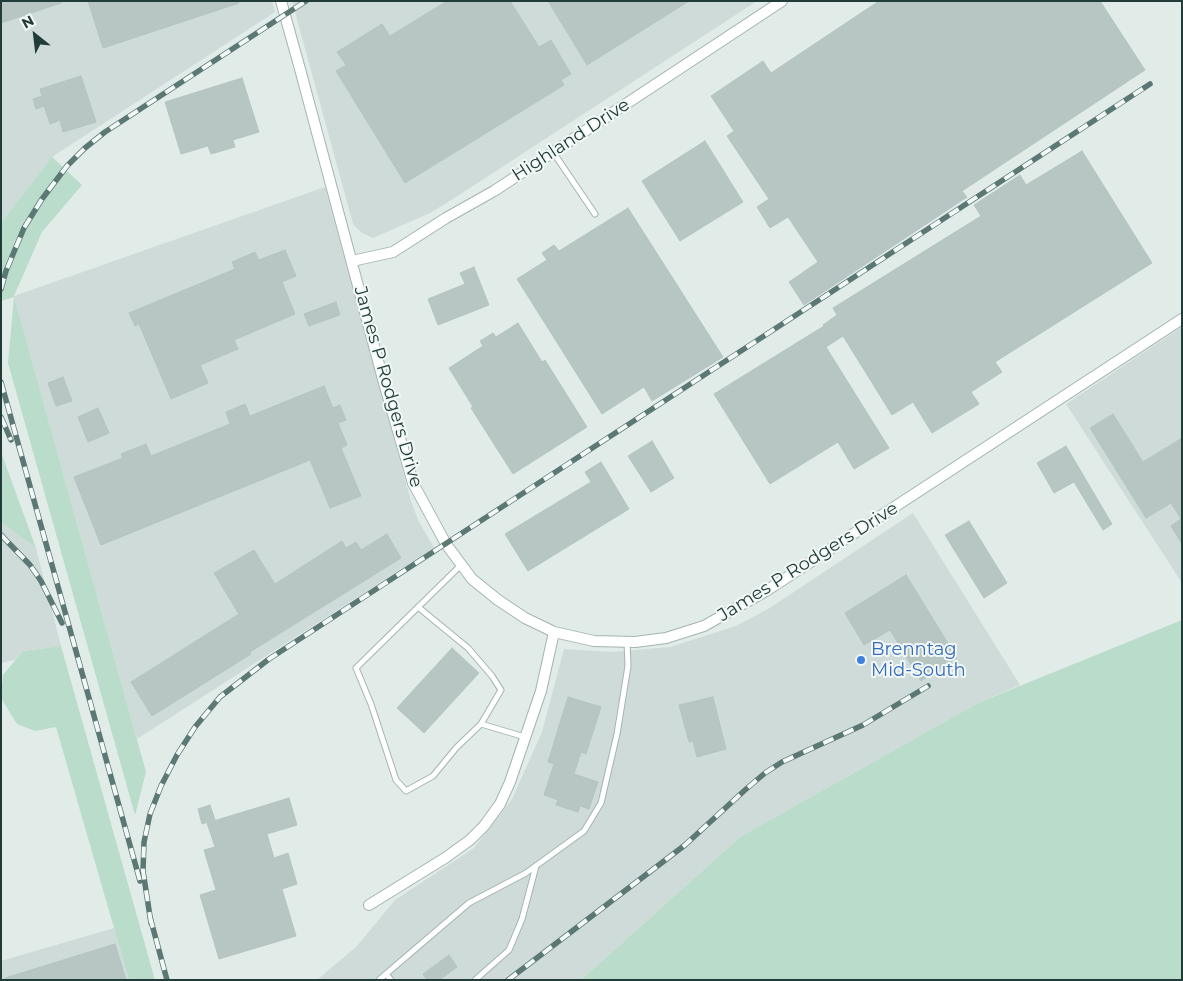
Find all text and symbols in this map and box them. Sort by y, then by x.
north arrow [10,10,60,60]
text: N [18,11,37,32]
street label: Highland Drive [508,94,634,186]
street label: James P Rodgers Drive [349,284,427,490]
street label: James P Rodgers Drive [714,498,902,626]
place label: Brenntag Mid-South [871,639,966,682]
marker: Brenntag Mid-South [855,654,867,666]

